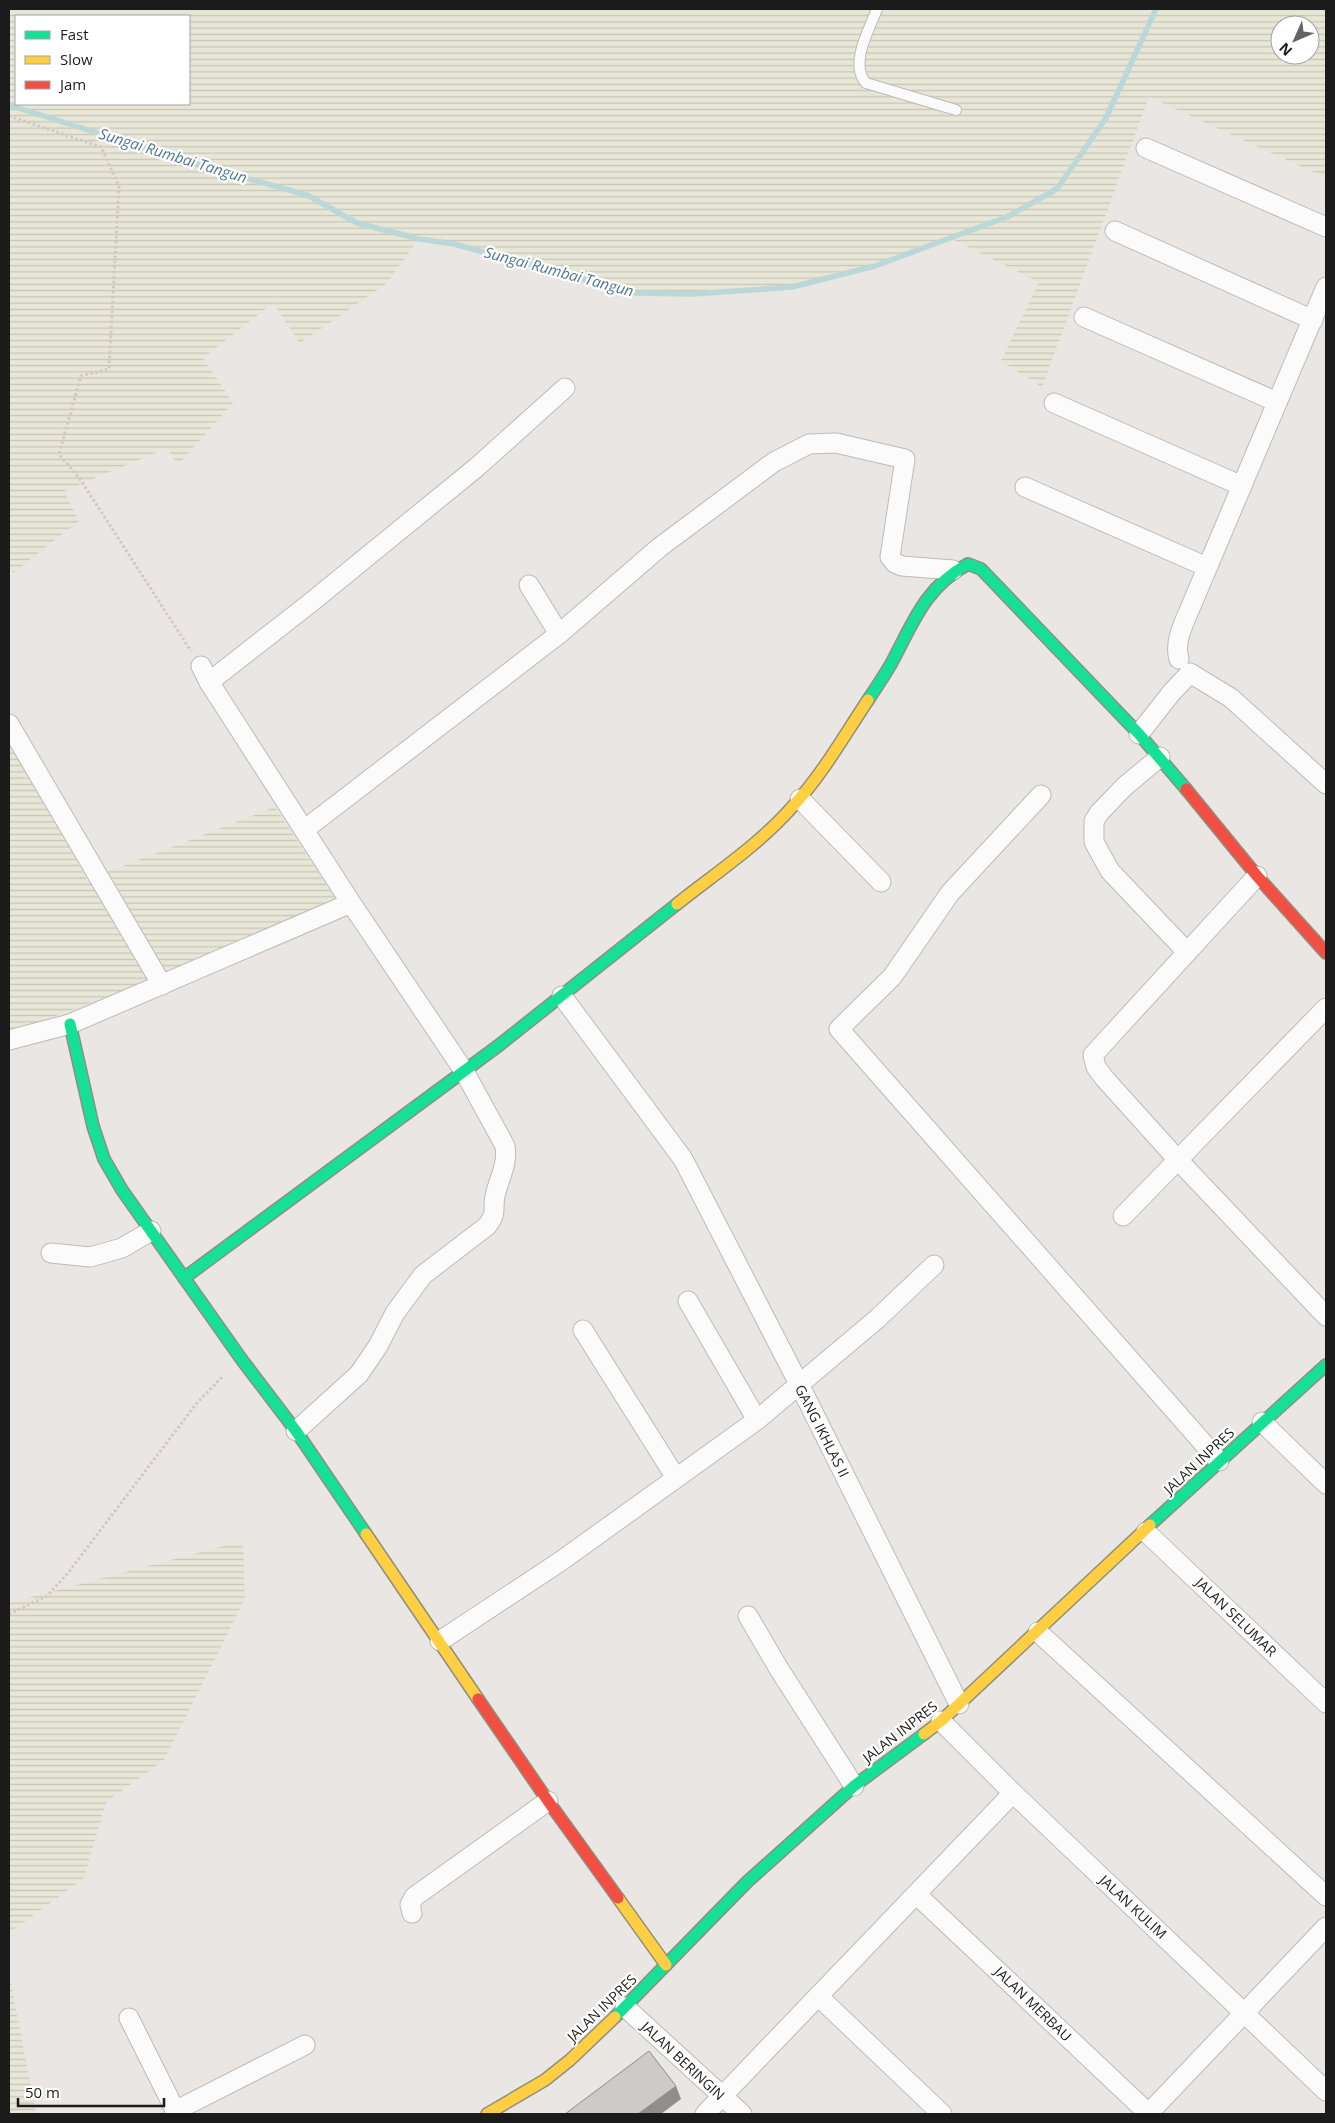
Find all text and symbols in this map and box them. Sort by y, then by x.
legend [15,15,190,105]
north arrow [1270,15,1320,65]
text: Fast [60,24,89,44]
text: N [1275,39,1296,60]
text: Slow [60,49,93,69]
text: Jam [58,74,86,94]
water label: Sungai Rumbai Tangun [97,123,250,187]
water label: Sungai Rumbai Tangun [482,241,636,301]
street label: GANG IKHLAS II [791,1381,854,1480]
street label: JALAN INPRES [1158,1423,1238,1500]
street label: JALAN SELUMAR [1190,1572,1281,1661]
street label: JALAN INPRES [857,1696,941,1768]
street label: JALAN KULIM [1094,1869,1171,1943]
street label: JALAN MERBAU [989,1961,1076,2045]
street label: JALAN INPRES [561,1970,641,2047]
street label: JALAN BERINGIN [636,2016,729,2104]
scale bar [18,2076,164,2108]
text: 50 m [25,2082,60,2102]

